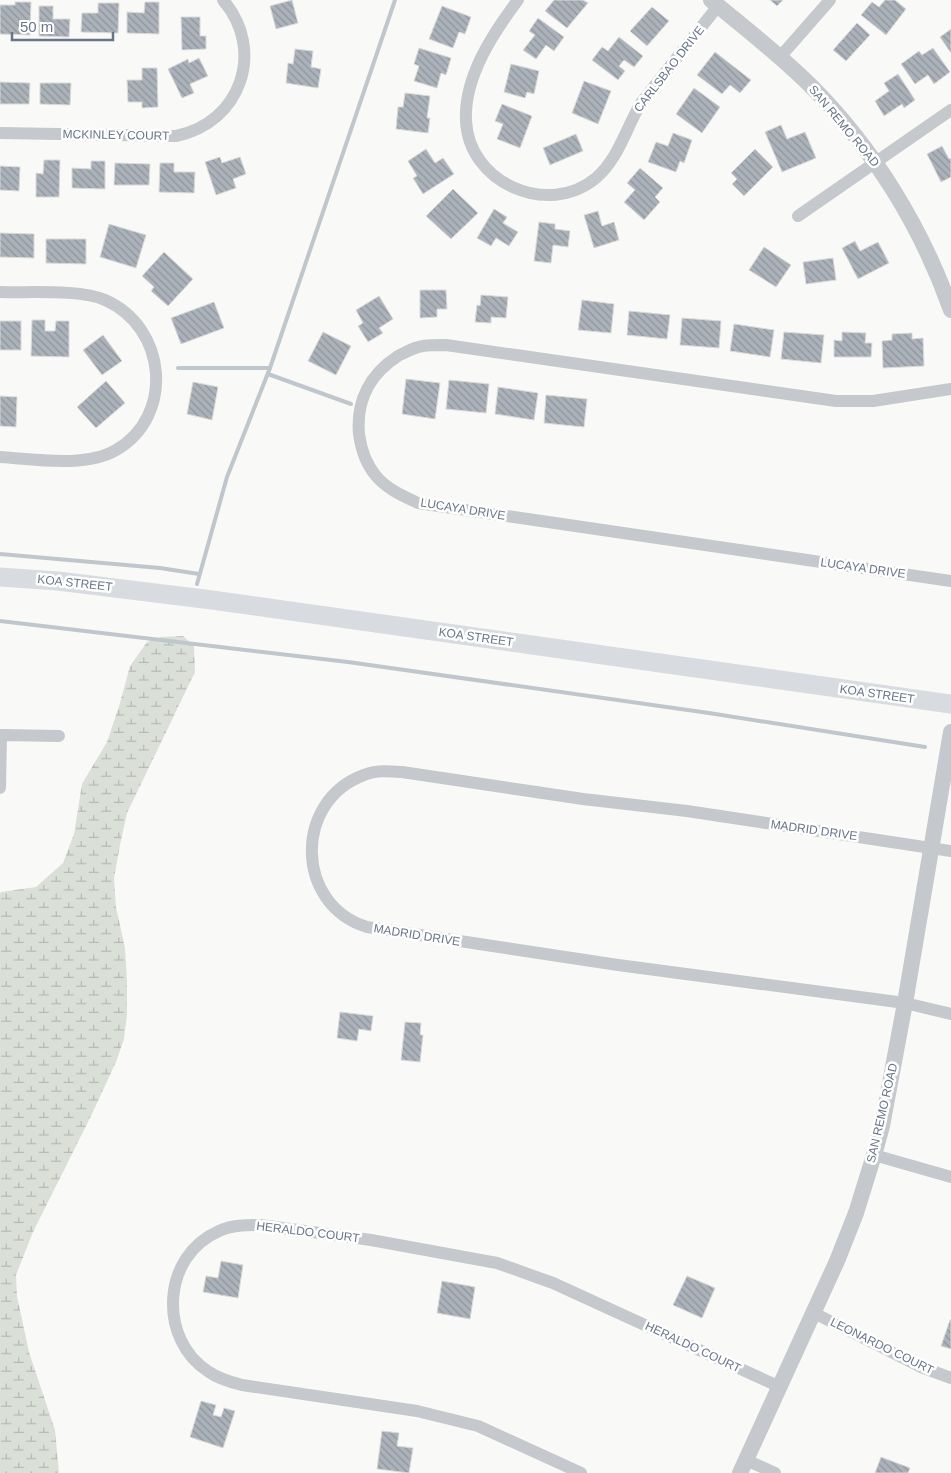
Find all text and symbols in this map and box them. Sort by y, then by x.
scale bar [12,10,114,42]
text: 50 m [20,18,53,35]
street label: CARLSBAO DRIVE [631,23,707,115]
street label: SAN REMO ROAD [806,82,882,170]
street label: MCKINLEY COURT [62,127,170,143]
street label: LUCAYA DRIVE [420,495,506,523]
street label: LUCAYA DRIVE [820,555,906,581]
street label: KOA STREET [37,572,114,594]
street label: KOA STREET [438,625,515,649]
street label: KOA STREET [839,682,916,706]
street label: MADRID DRIVE [770,817,858,843]
street label: MADRID DRIVE [373,921,461,949]
street label: SAN REMO ROAD [864,1061,900,1164]
street label: HERALDO COURT [256,1219,361,1245]
street label: LEONARDO COURT [828,1315,937,1377]
street label: HERALDO COURT [643,1319,744,1376]

